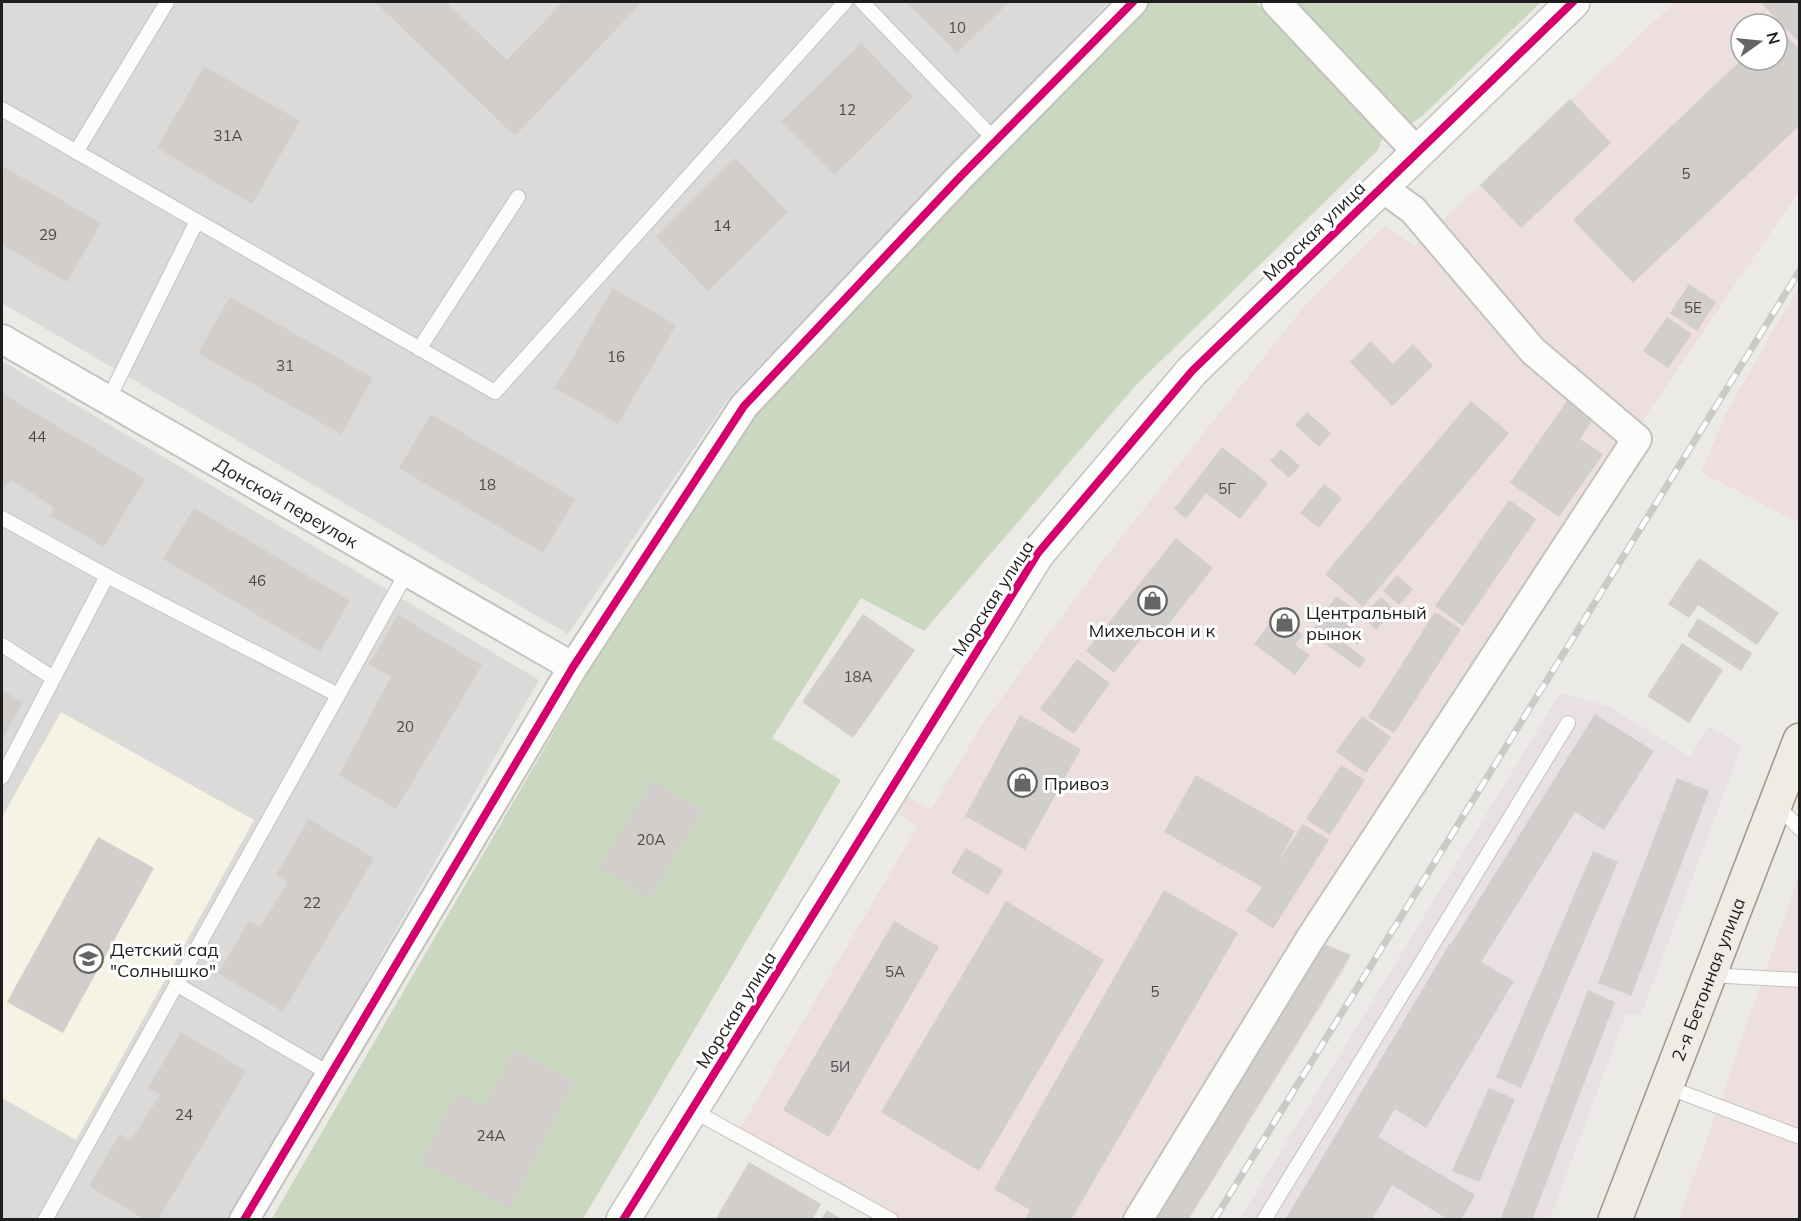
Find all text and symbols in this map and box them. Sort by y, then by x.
north arrow [1729,12,1789,72]
house number: 10 [948,18,966,37]
text: N [1762,30,1785,47]
house number: 12 [838,100,856,119]
house number: 31А [213,126,243,145]
house number: 5 [1681,164,1691,183]
street label: Морская улица [1258,176,1370,286]
house number: 14 [713,216,731,235]
house number: 29 [39,225,57,244]
house number: 5Е [1684,298,1702,317]
house number: 16 [607,347,625,366]
house number: 31 [276,356,294,375]
house number: 44 [28,427,46,446]
street label: Донской переулок [211,452,363,553]
house number: 18 [478,475,496,494]
house number: 5Г [1218,479,1236,498]
street label: Морская улица [947,536,1039,660]
house number: 46 [248,571,266,590]
shop icon: Михельсон и к [1136,585,1168,617]
place label: Центральный рынок [1306,601,1427,645]
shop icon: Центральный рынок [1269,606,1301,638]
place label: Михельсон и к [1089,619,1215,642]
house number: 18А [843,667,873,686]
house number: 20 [396,717,414,736]
shop icon: Привоз [1007,767,1039,799]
place label: Привоз [1044,772,1109,795]
house number: 20А [636,830,666,849]
house number: 22 [303,893,321,912]
street label: 2-я Бетонная улица [1666,894,1750,1064]
place label: Детский сад "Солнышко" [110,938,219,982]
school or university icon: Детский сад "Солнышко" [73,943,105,975]
street label: Морская улица [691,947,781,1073]
house number: 5А [885,962,905,981]
house number: 5 [1150,982,1160,1001]
house number: 5И [830,1057,850,1076]
house number: 24 [175,1105,193,1124]
house number: 24А [476,1126,506,1145]

